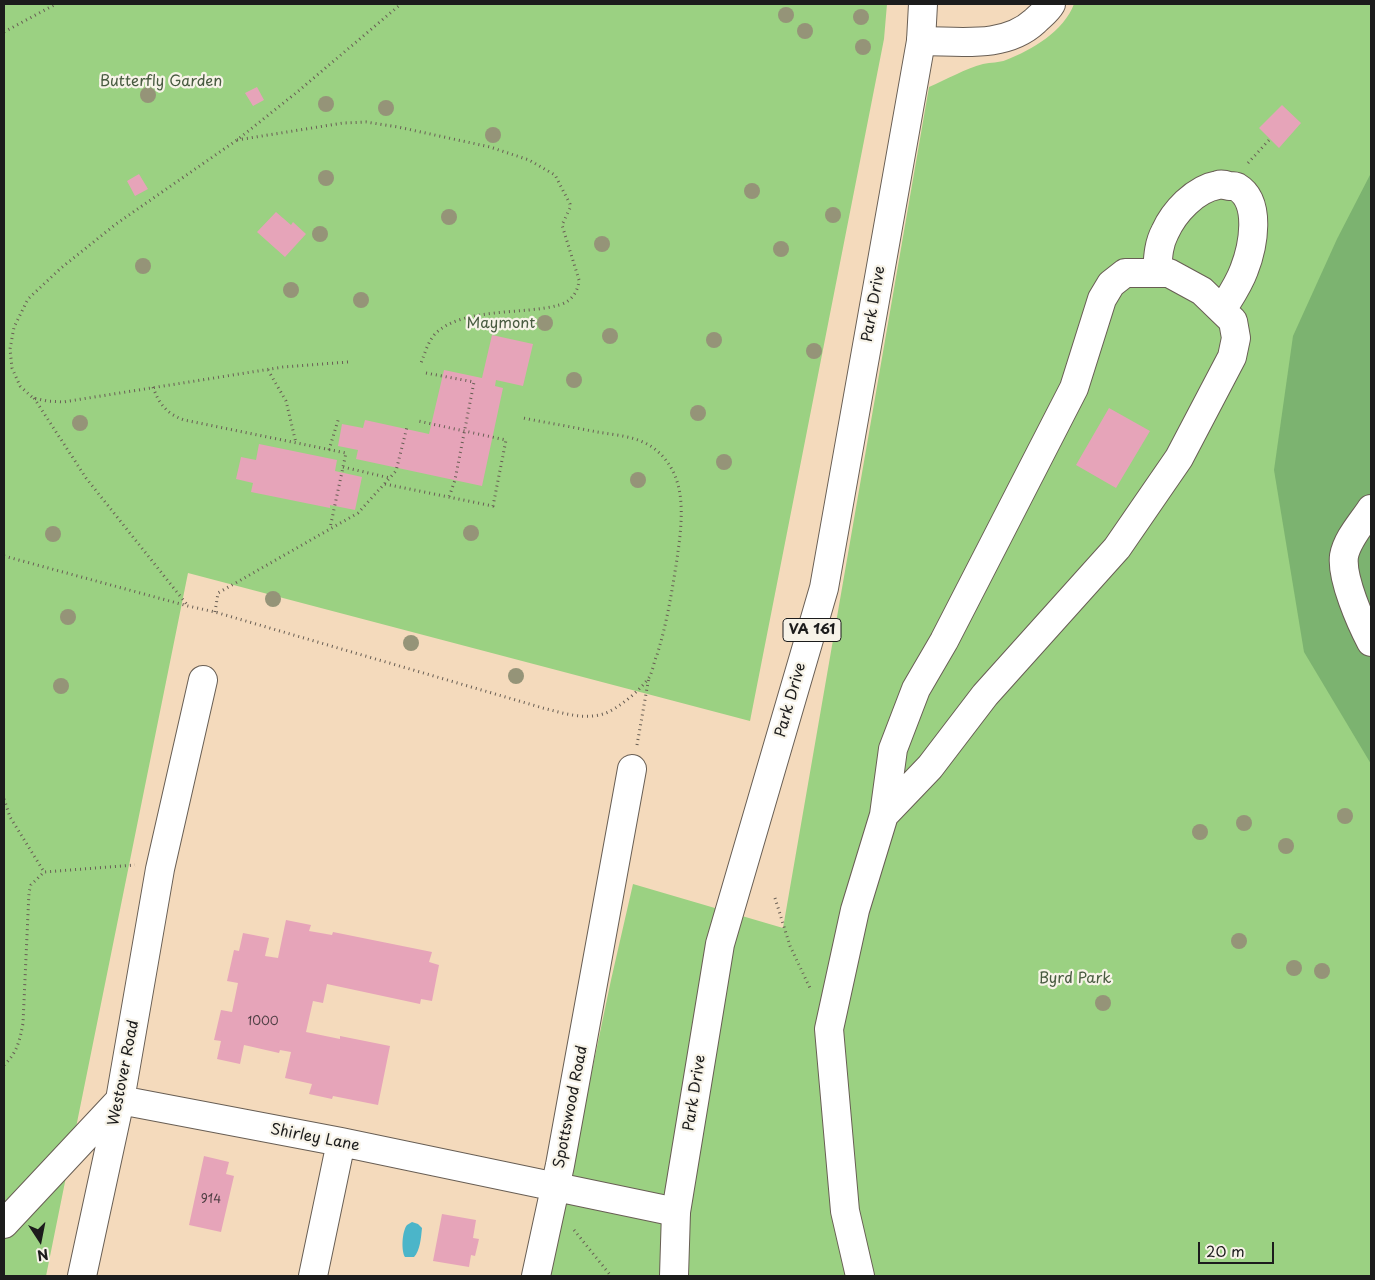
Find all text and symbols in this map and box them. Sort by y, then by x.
park label: Butterfly Garden [100,73,222,91]
street label: Park Drive [858,265,890,343]
park label: Maymont [467,315,535,333]
road number: VA 161 [783,618,841,642]
street label: Park Drive [772,661,810,739]
park label: Byrd Park [1039,970,1111,988]
house number: 1000 [247,1015,279,1029]
street label: Westover Road [105,1019,143,1127]
street label: Spottswood Road [550,1044,592,1170]
street label: Park Drive [680,1054,710,1132]
street label: Shirley Lane [269,1121,361,1155]
house number: 914 [201,1193,221,1207]
north arrow [15,1215,65,1265]
scale bar [1200,1232,1276,1264]
text: 20 m [1206,1239,1245,1262]
text: N [36,1244,50,1267]

